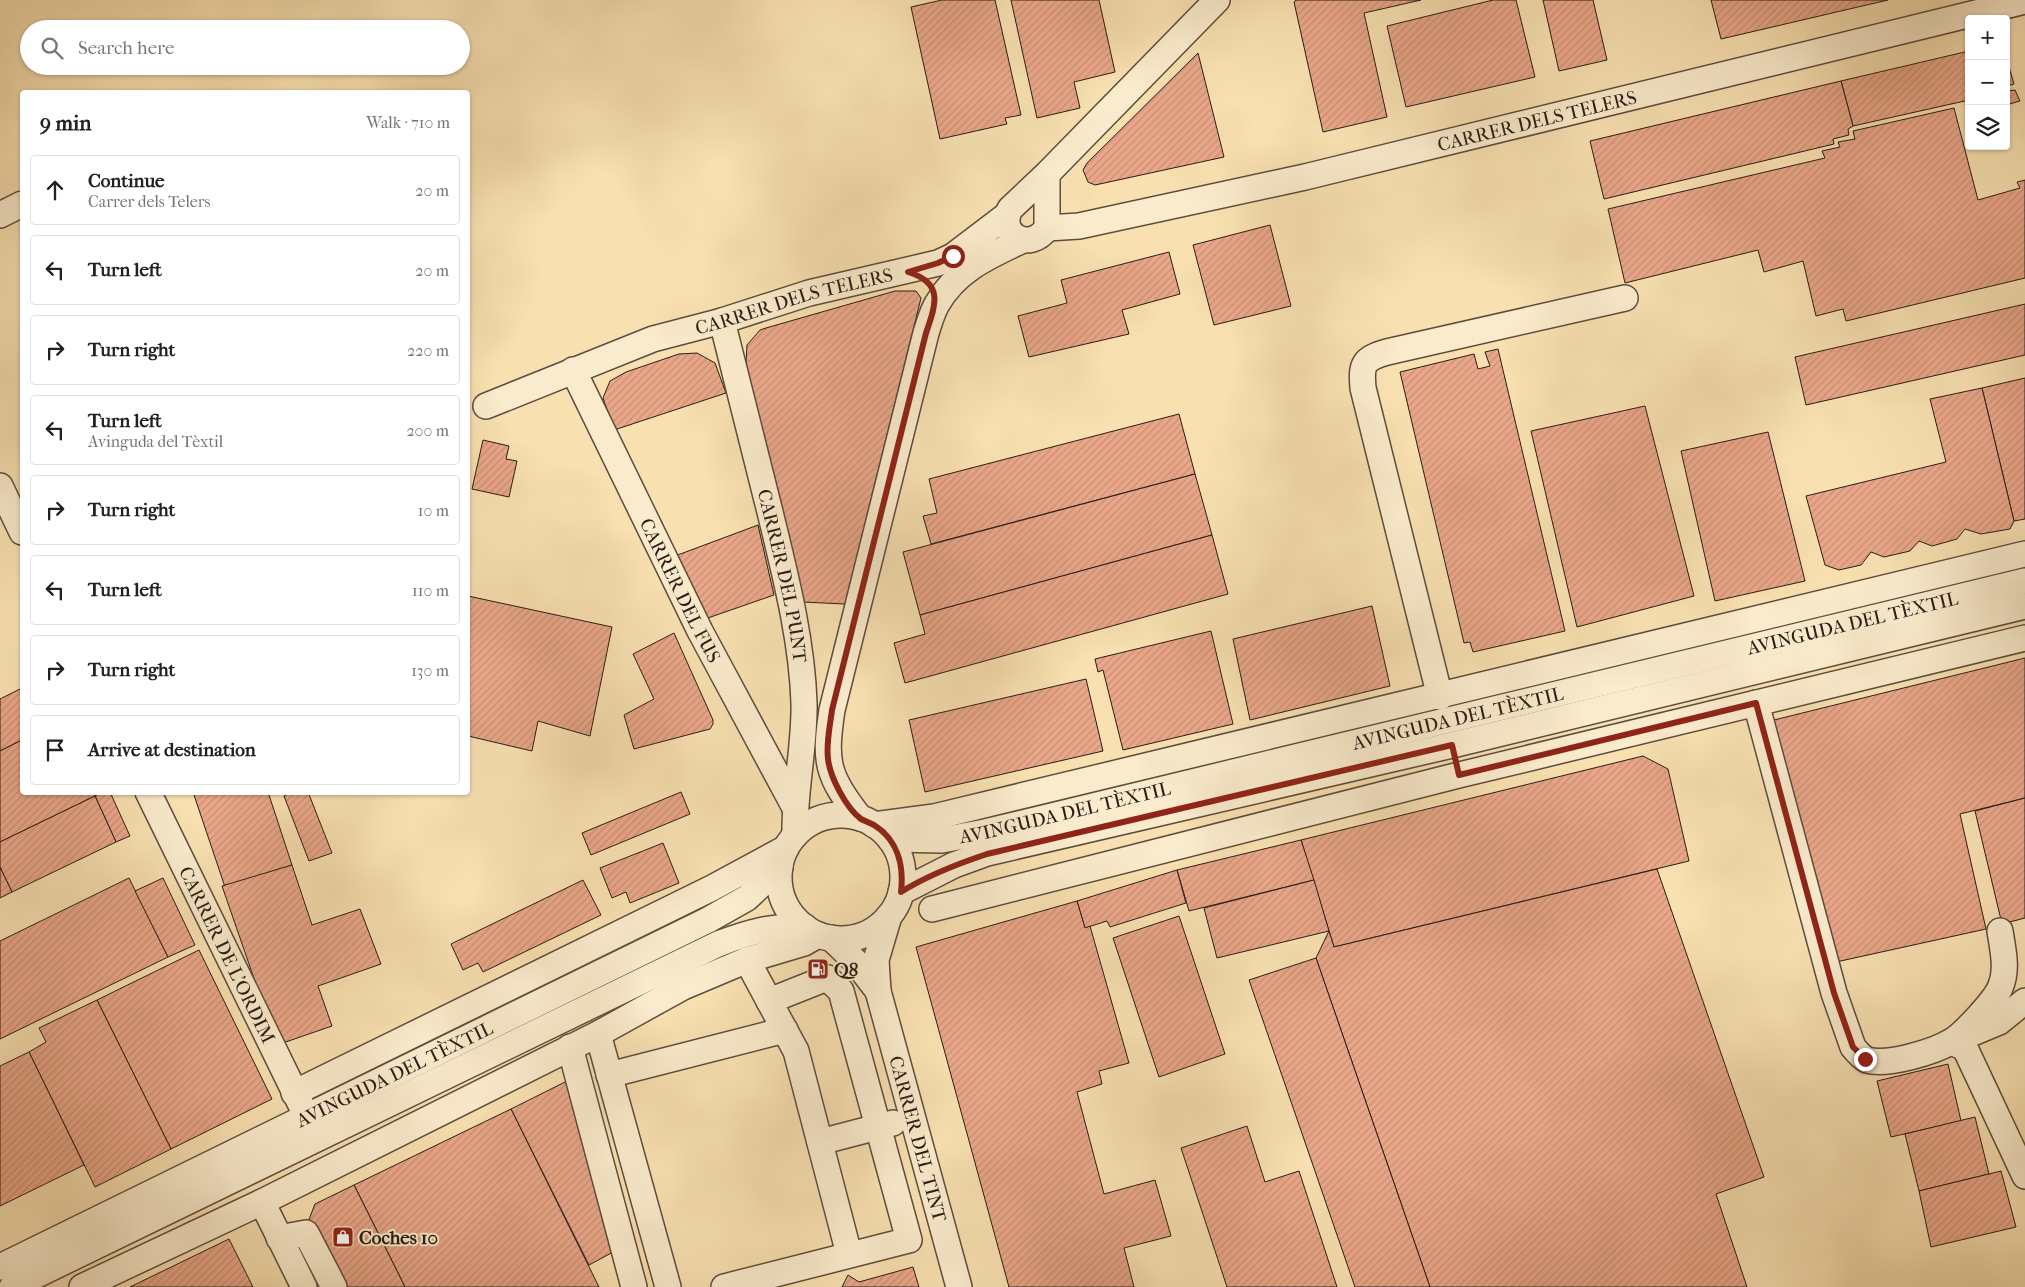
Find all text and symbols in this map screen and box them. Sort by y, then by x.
map controls [1965,15,2010,150]
button: + [1965,15,2010,60]
search box [20,20,470,75]
icon: search [38,34,66,62]
text: Search here [78,37,174,59]
button: − [1965,60,2010,105]
street label: CARRER DELS TELERS [1435,86,1639,156]
button: layers [1965,105,2010,150]
text: 9 min [40,111,91,135]
text: Walk · 710 m [366,113,450,132]
text: Continue [88,170,164,192]
icon: ahead [41,176,69,204]
text: 20 m [415,181,449,200]
text: Carrer dels Telers [88,192,210,211]
route start [942,245,965,268]
icon: left [41,256,69,284]
text: Turn left [88,259,162,281]
text: 20 m [415,261,449,280]
street label: CARRER DELS TELERS [693,264,895,340]
icon: right [41,336,69,364]
text: Turn right [88,339,175,361]
text: 220 m [407,341,449,360]
text: Turn left [88,410,162,432]
icon: left [41,416,69,444]
text: 200 m [406,421,449,440]
text: Avinguda del Tèxtil [88,432,223,451]
street label: CARRER DEL PUNT [753,487,811,664]
icon: right [41,496,69,524]
text: Turn right [88,499,175,521]
text: 10 m [418,501,449,520]
street label: CARRER DEL FUS [635,515,725,667]
icon: left [41,576,69,604]
text: Turn left [88,579,162,601]
text: 110 m [412,581,449,600]
street label: AVINGUDA DEL TÈXTIL [1744,587,1961,660]
icon: right [41,656,69,684]
text: Turn right [88,659,175,681]
text: 130 m [411,661,449,680]
street label: AVINGUDA DEL TÈXTIL [1349,683,1566,755]
icon: arrive [41,736,69,764]
text: Arrive at destination [88,739,256,761]
street label: AVINGUDA DEL TÈXTIL [957,777,1173,849]
street label: CARRER DE L'ORDIM [174,863,279,1047]
fuel station icon: Q8 [806,957,830,981]
place label: Q8 [834,959,858,981]
street label: AVINGUDA DEL TÈXTIL [292,1017,497,1133]
route end [1854,1048,1877,1071]
street label: CARRER DEL TINT [884,1054,951,1224]
shop icon: Coches 10 [331,1225,355,1249]
place label: Coches 10 [359,1227,438,1249]

